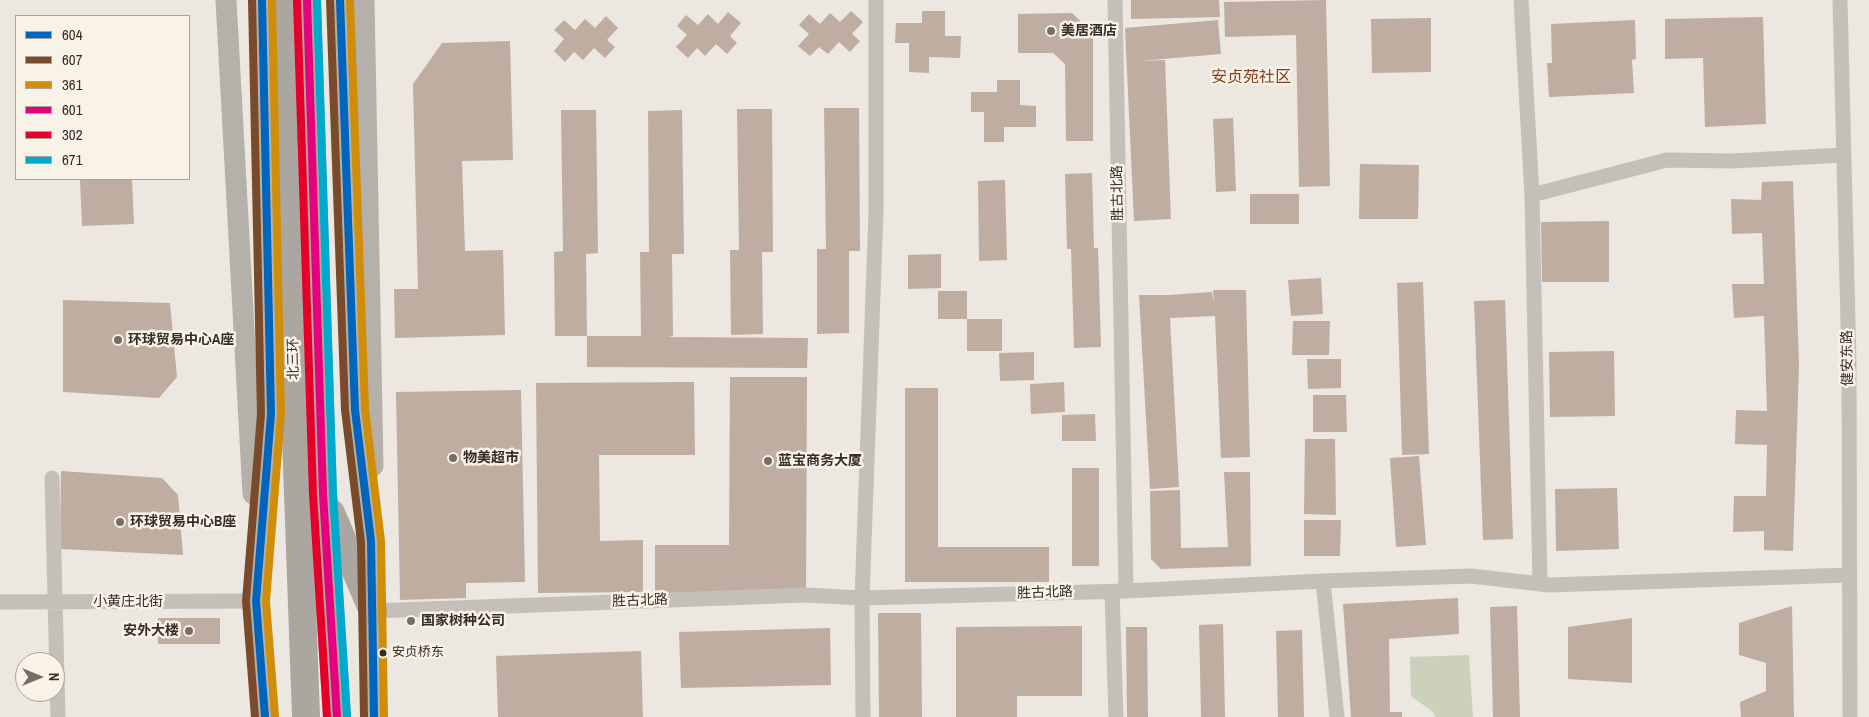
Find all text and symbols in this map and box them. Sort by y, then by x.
legend [15,15,190,180]
place label: 美居酒店 [1061,23,1117,39]
text: 604 [62,24,83,45]
marker: 美居酒店 [1045,25,1057,37]
text: 607 [62,49,83,70]
district label: 安贞苑社区 [1211,68,1291,88]
text: 361 [62,74,83,95]
text: 601 [62,99,83,120]
text: 302 [62,124,83,145]
text: 671 [62,149,83,170]
street label: 胜古北路 [1109,165,1127,221]
street label: 健安东路 [1839,330,1857,386]
place label: 环球贸易中心A座 [128,332,234,348]
marker: 环球贸易中心A座 [112,334,124,346]
street label: 北三环 [285,338,303,380]
place label: 物美超市 [463,450,519,466]
marker: 物美超市 [447,452,459,464]
place label: 蓝宝商务大厦 [778,453,862,469]
marker: 蓝宝商务大厦 [762,455,774,467]
place label: 环球贸易中心B座 [130,514,236,530]
marker: 环球贸易中心B座 [114,516,126,528]
street label: 胜古北路 [1017,584,1073,602]
street label: 胜古北路 [612,592,668,610]
street label: 小黄庄北街 [93,594,163,610]
place label: 国家树种公司 [421,613,505,629]
marker: 国家树种公司 [405,615,417,627]
place label: 安外大楼 [123,623,179,639]
marker: 安外大楼 [183,625,195,637]
place label: 安贞桥东 [392,645,444,661]
marker: 安贞桥东 [378,648,388,658]
north arrow [15,652,65,702]
text: N [45,673,63,681]

